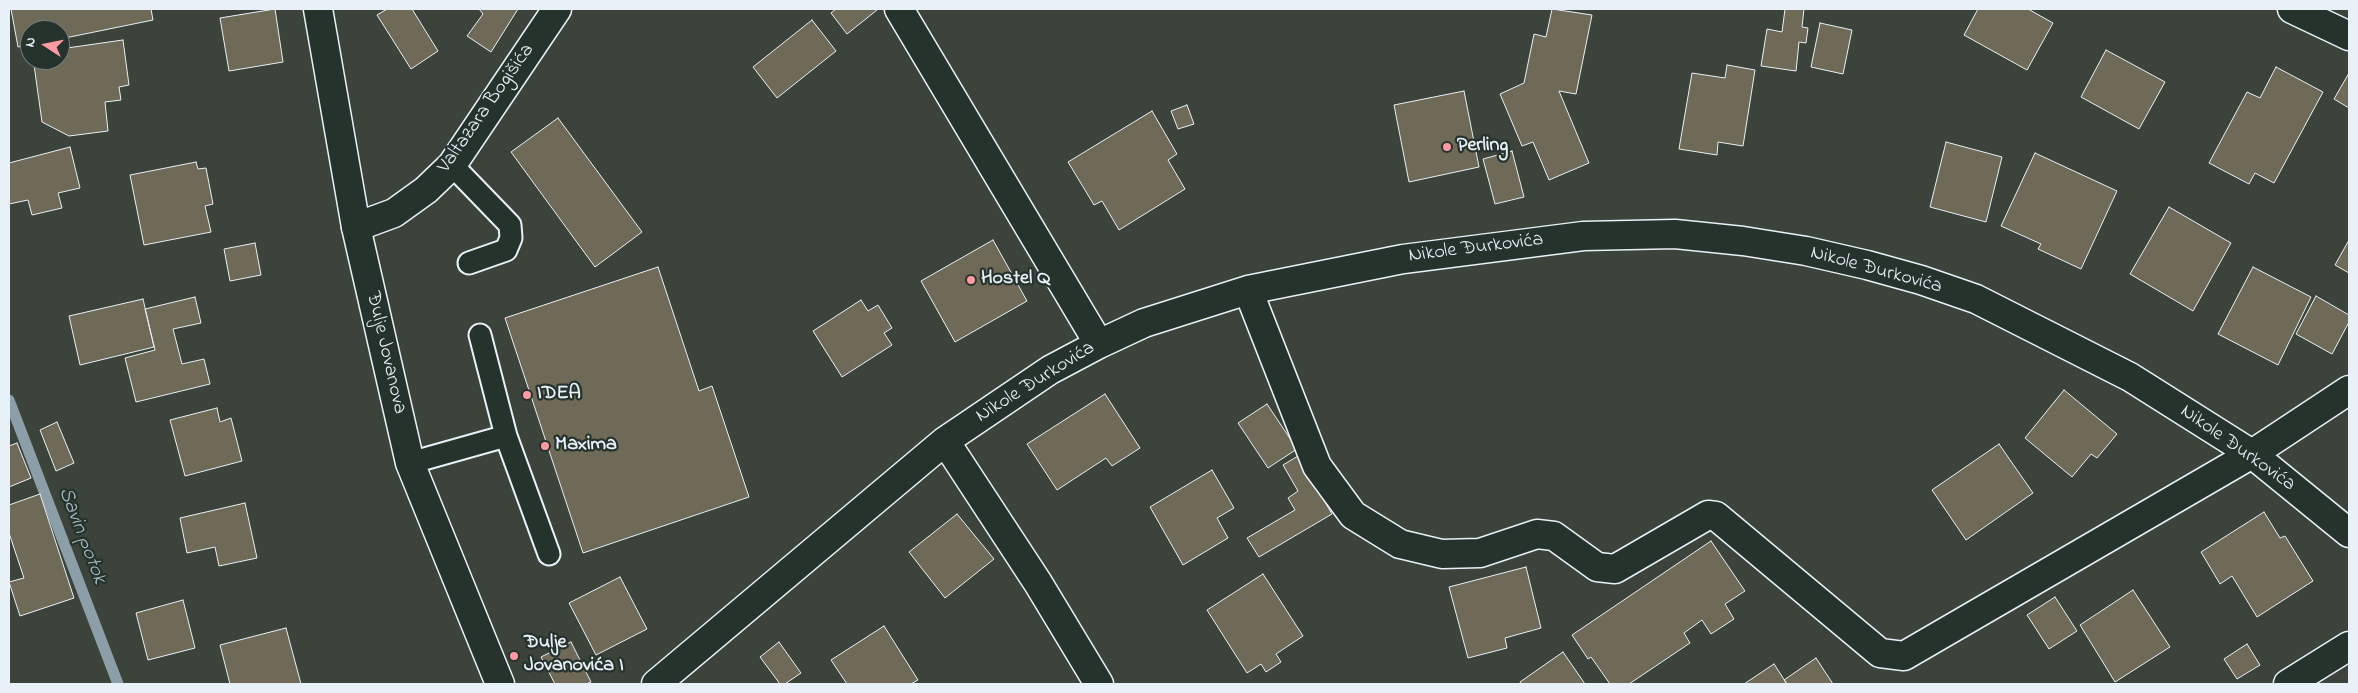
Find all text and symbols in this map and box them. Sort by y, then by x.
north arrow [20,20,70,70]
text: N [20,36,42,49]
street label: Valtazara Bogišića [434,40,540,178]
place label: Perling [1457,135,1508,159]
marker: Perling [1441,141,1453,153]
street label: Nikole Đurkovića [1407,229,1545,269]
street label: Nikole Đurkovića [1808,242,1944,300]
place label: Hostel Q [981,268,1050,292]
marker: Hostel Q [965,274,977,286]
street label: Đulje Jovanova [359,289,411,417]
street label: Nikole Đurkovića [972,337,1100,429]
place label: IDEA [537,383,581,407]
marker: IDEA [521,389,533,401]
street label: Nikole Đurkovića [2175,400,2299,498]
place label: Maxima [555,434,617,458]
marker: Maxima [539,440,551,452]
water label: Savin potok [51,484,111,588]
place label: Đulje Jovanovića I [524,632,624,679]
marker: Đulje Jovanovića I [508,650,520,662]

